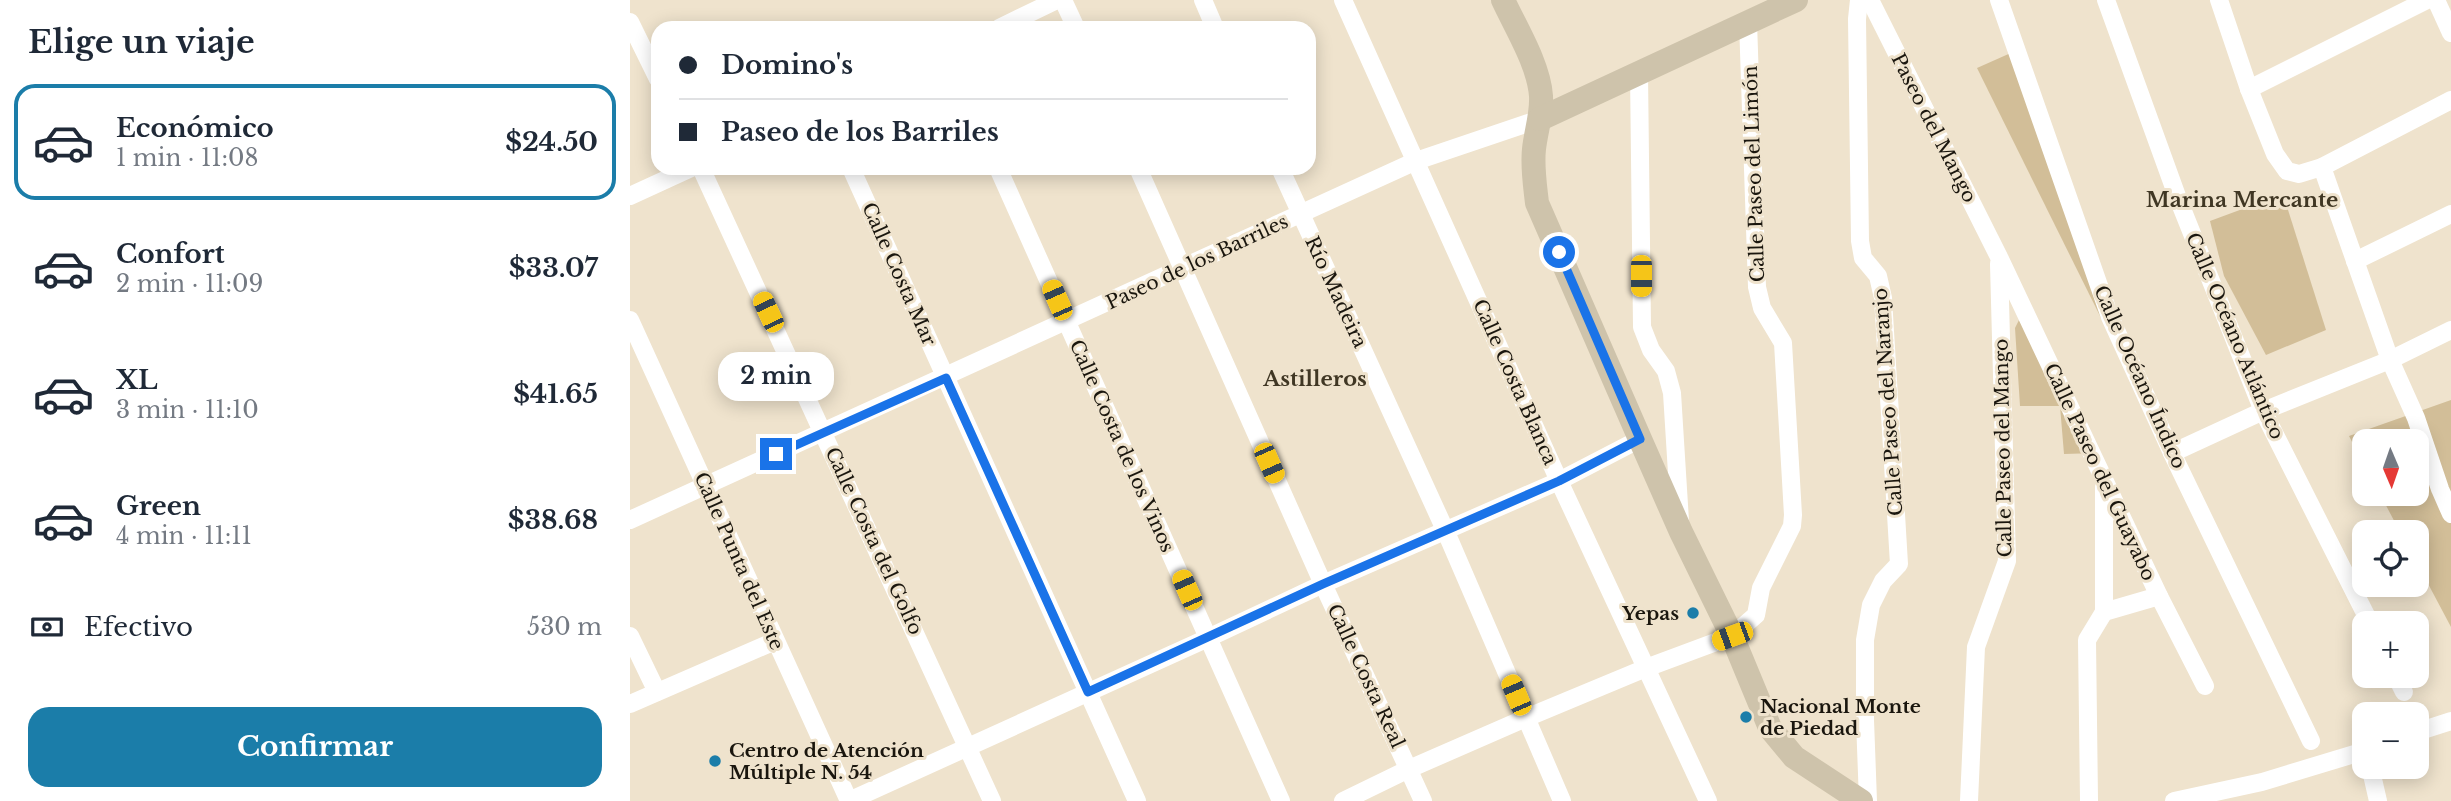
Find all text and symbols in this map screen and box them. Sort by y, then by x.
text: Elige un viaje [28,22,255,62]
text: Domino's [721,49,853,81]
street label: Paseo del Mango [1886,50,1982,206]
street label: Calle Paseo del Limón [1739,65,1769,283]
icon: car [32,111,95,174]
text: Económico [116,112,274,144]
text: Paseo de los Barriles [721,116,999,148]
text: $24.50 [505,126,598,158]
text: 1 min · 11:08 [116,144,258,172]
district label: Marina Mercante [2146,187,2338,213]
street label: Calle Costa Mar [857,199,941,349]
street label: Paseo de los Barriles [1102,210,1292,314]
street label: Calle Océano Atlántico [2181,229,2289,443]
street label: Río Madeira [1300,233,1372,352]
route start [1543,236,1575,268]
icon: car [32,237,95,300]
text: Confort [116,238,225,270]
text: $33.07 [509,252,598,284]
car [1631,255,1652,297]
text: 2 min · 11:09 [116,270,263,298]
car [1039,277,1076,323]
street label: Calle Océano Índico [2089,282,2191,472]
street label: Calle Paseo del Naranjo [1869,287,1907,517]
car [750,289,787,335]
street label: Calle Costa Blanca [1468,296,1562,469]
street label: Calle Costa de los Vinos [1065,336,1179,556]
street label: Calle Paseo del Mango [1990,339,2016,557]
callout: 2 min [718,352,834,402]
street label: Calle Paseo del Guayabo [2039,360,2161,584]
text: 2 min [740,362,812,390]
icon: car [32,363,95,426]
text: XL [116,364,158,396]
district label: Astilleros [1262,366,1367,392]
text: $41.65 [513,378,598,410]
text: 3 min · 11:10 [116,396,259,424]
north arrow [2352,429,2429,506]
map controls [2352,429,2429,779]
route end [760,438,792,470]
car [1251,440,1288,486]
street label: Calle Costa del Golfo [820,444,928,638]
street label: Calle Punta del Este [689,469,789,653]
icon: car [32,489,95,552]
text: Green [116,490,201,522]
text: $38.68 [508,504,598,536]
button: locate [2352,520,2429,597]
text: 4 min · 11:11 [116,522,252,550]
car [1169,567,1206,613]
street label: Calle Costa Real [1323,600,1409,752]
place label: Yepas [1621,602,1679,625]
marker: Yepas [1685,605,1701,621]
icon: cash [28,608,66,646]
text: Efectivo [84,611,193,643]
button: + [2352,611,2429,688]
text: 530 m [527,613,602,641]
car [1709,619,1756,653]
car [1499,672,1534,718]
place label: Nacional Monte de Piedad [1760,695,1921,740]
button: − [2352,702,2429,779]
button: Confirmar [28,707,602,787]
marker: Nacional Monte de Piedad [1738,709,1754,725]
place label: Centro de Atención Múltiple N. 54 [729,739,924,784]
marker: Centro de Atención Múltiple N. 54 [707,753,723,769]

